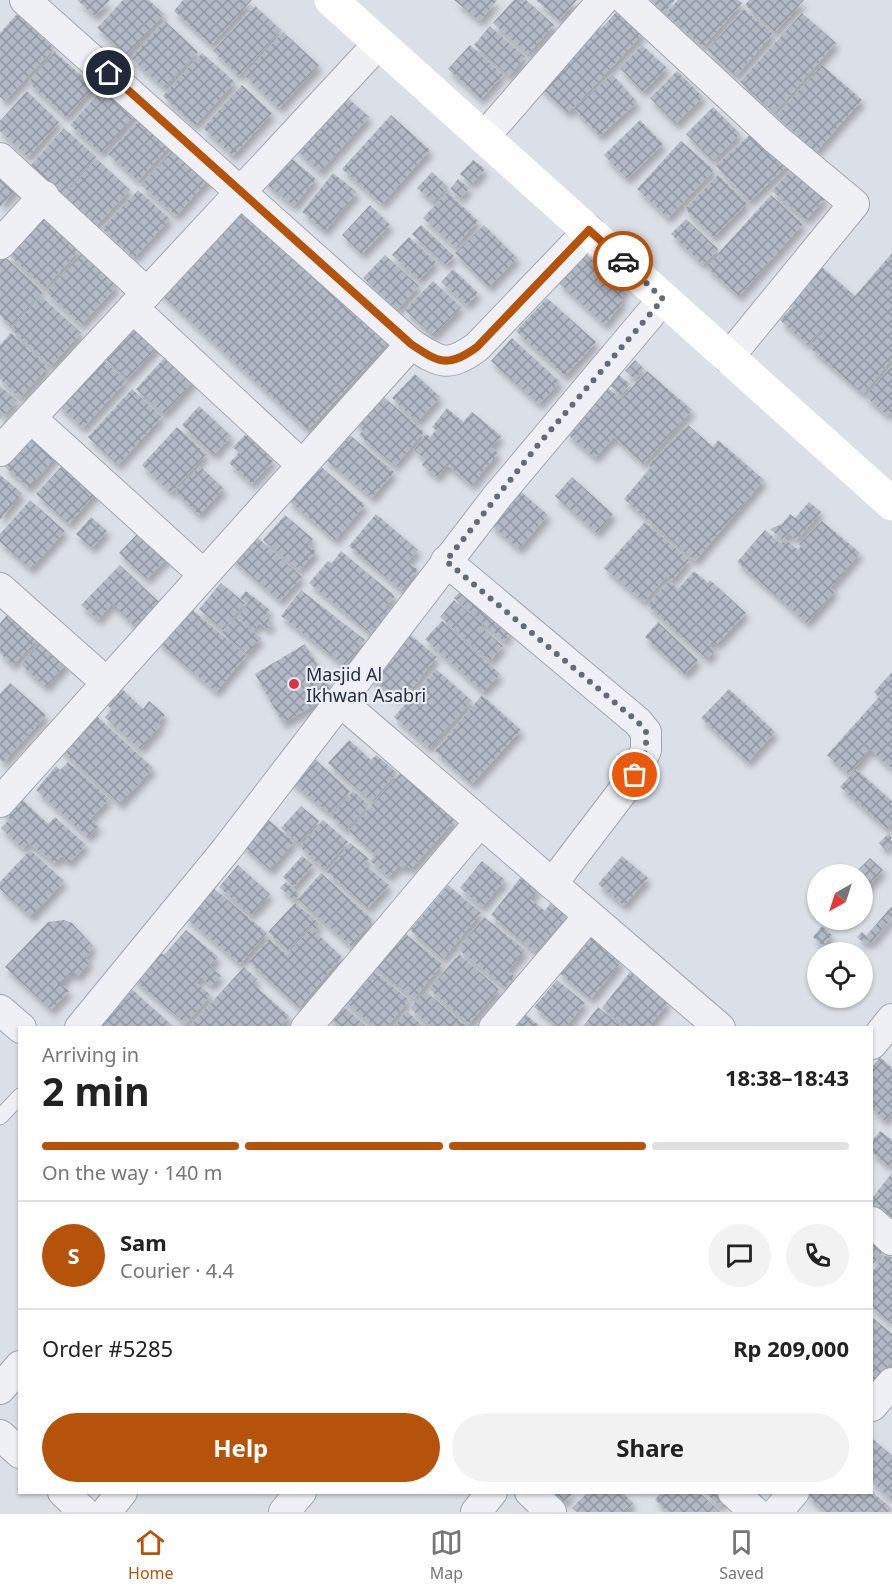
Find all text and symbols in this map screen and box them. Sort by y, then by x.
pin [83,47,134,98]
icon: home [92,56,125,89]
courier [593,231,653,291]
icon: car [607,245,640,278]
place label: Masjid Al Ikhwan Asabri [306,662,426,707]
marker: Masjid Al Ikhwan Asabri [287,677,301,691]
pin [609,749,660,800]
icon: bag [618,758,651,791]
north arrow [807,864,873,930]
map controls [807,864,873,1008]
button: locate [807,942,873,1008]
text: Arriving in [42,1041,139,1068]
text: 18:38–18:43 [725,1062,849,1092]
text: 2 min [42,1064,149,1117]
text: On the way · 140 m [42,1159,222,1186]
button: chat [708,1224,771,1287]
button: phone [786,1224,849,1287]
text: Sam [120,1227,167,1257]
text: S [67,1240,80,1270]
text: Courier · 4.4 [120,1257,234,1284]
text: Order #5285 [42,1333,173,1363]
text: Rp 209,000 [733,1333,849,1363]
button: Help [42,1413,440,1482]
button: Share [452,1413,849,1482]
tab: Home [128,1526,174,1584]
tab: Map [430,1526,463,1584]
tab: Saved [719,1526,764,1584]

